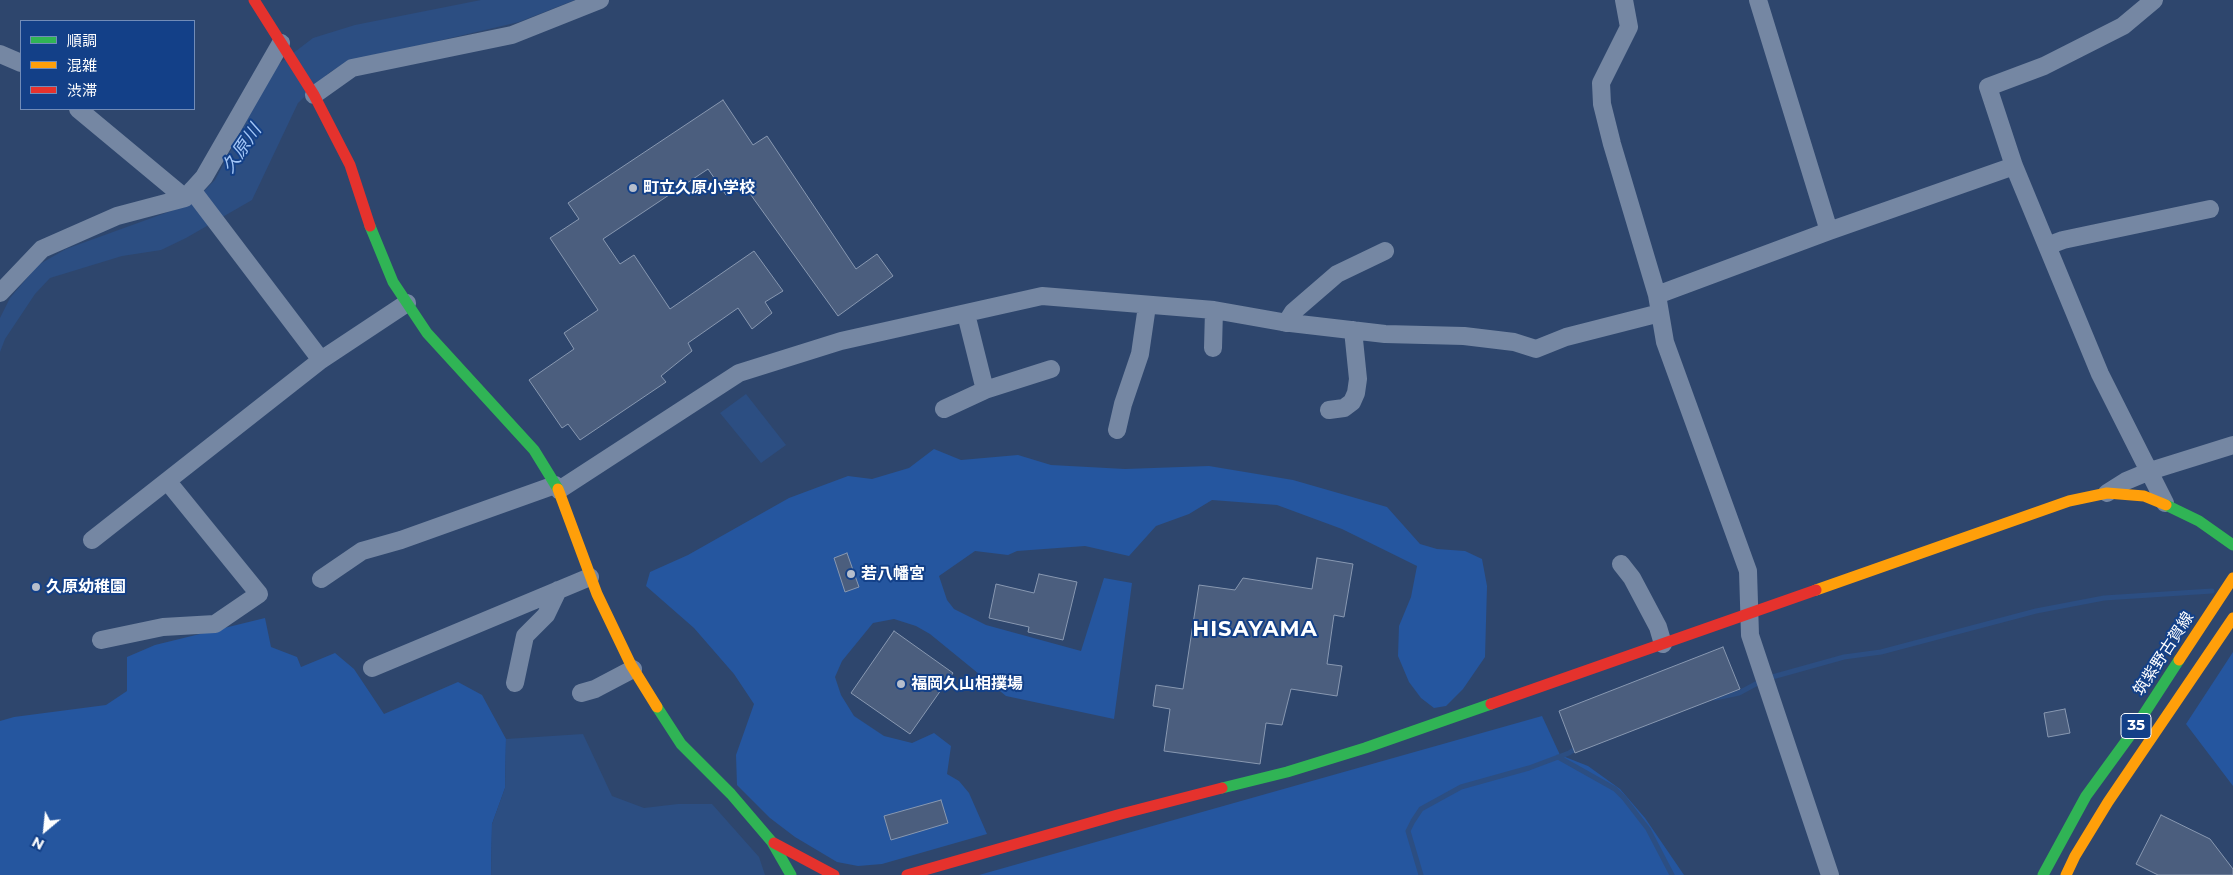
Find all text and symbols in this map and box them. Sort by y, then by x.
legend [20,20,195,110]
text: 順調 [67,31,97,50]
text: 混雑 [67,56,97,75]
text: 渋滞 [67,81,97,100]
water label: 久原川 [218,121,266,177]
place label: 町立久原小学校 [643,178,755,198]
marker: 町立久原小学校 [627,182,639,194]
place label: 若八幡宮 [861,564,925,584]
marker: 若八幡宮 [845,568,857,580]
place label: 久原幼稚園 [46,577,126,597]
marker: 久原幼稚園 [30,581,42,593]
street label: 筑紫野古賀線 [2130,609,2198,699]
district label: HISAYAMA [1191,617,1319,643]
place label: 福岡久山相撲場 [911,674,1023,694]
marker: 福岡久山相撲場 [895,678,907,690]
road number: 35 [2121,714,2151,738]
north arrow [20,805,70,855]
text: N [29,833,47,854]

